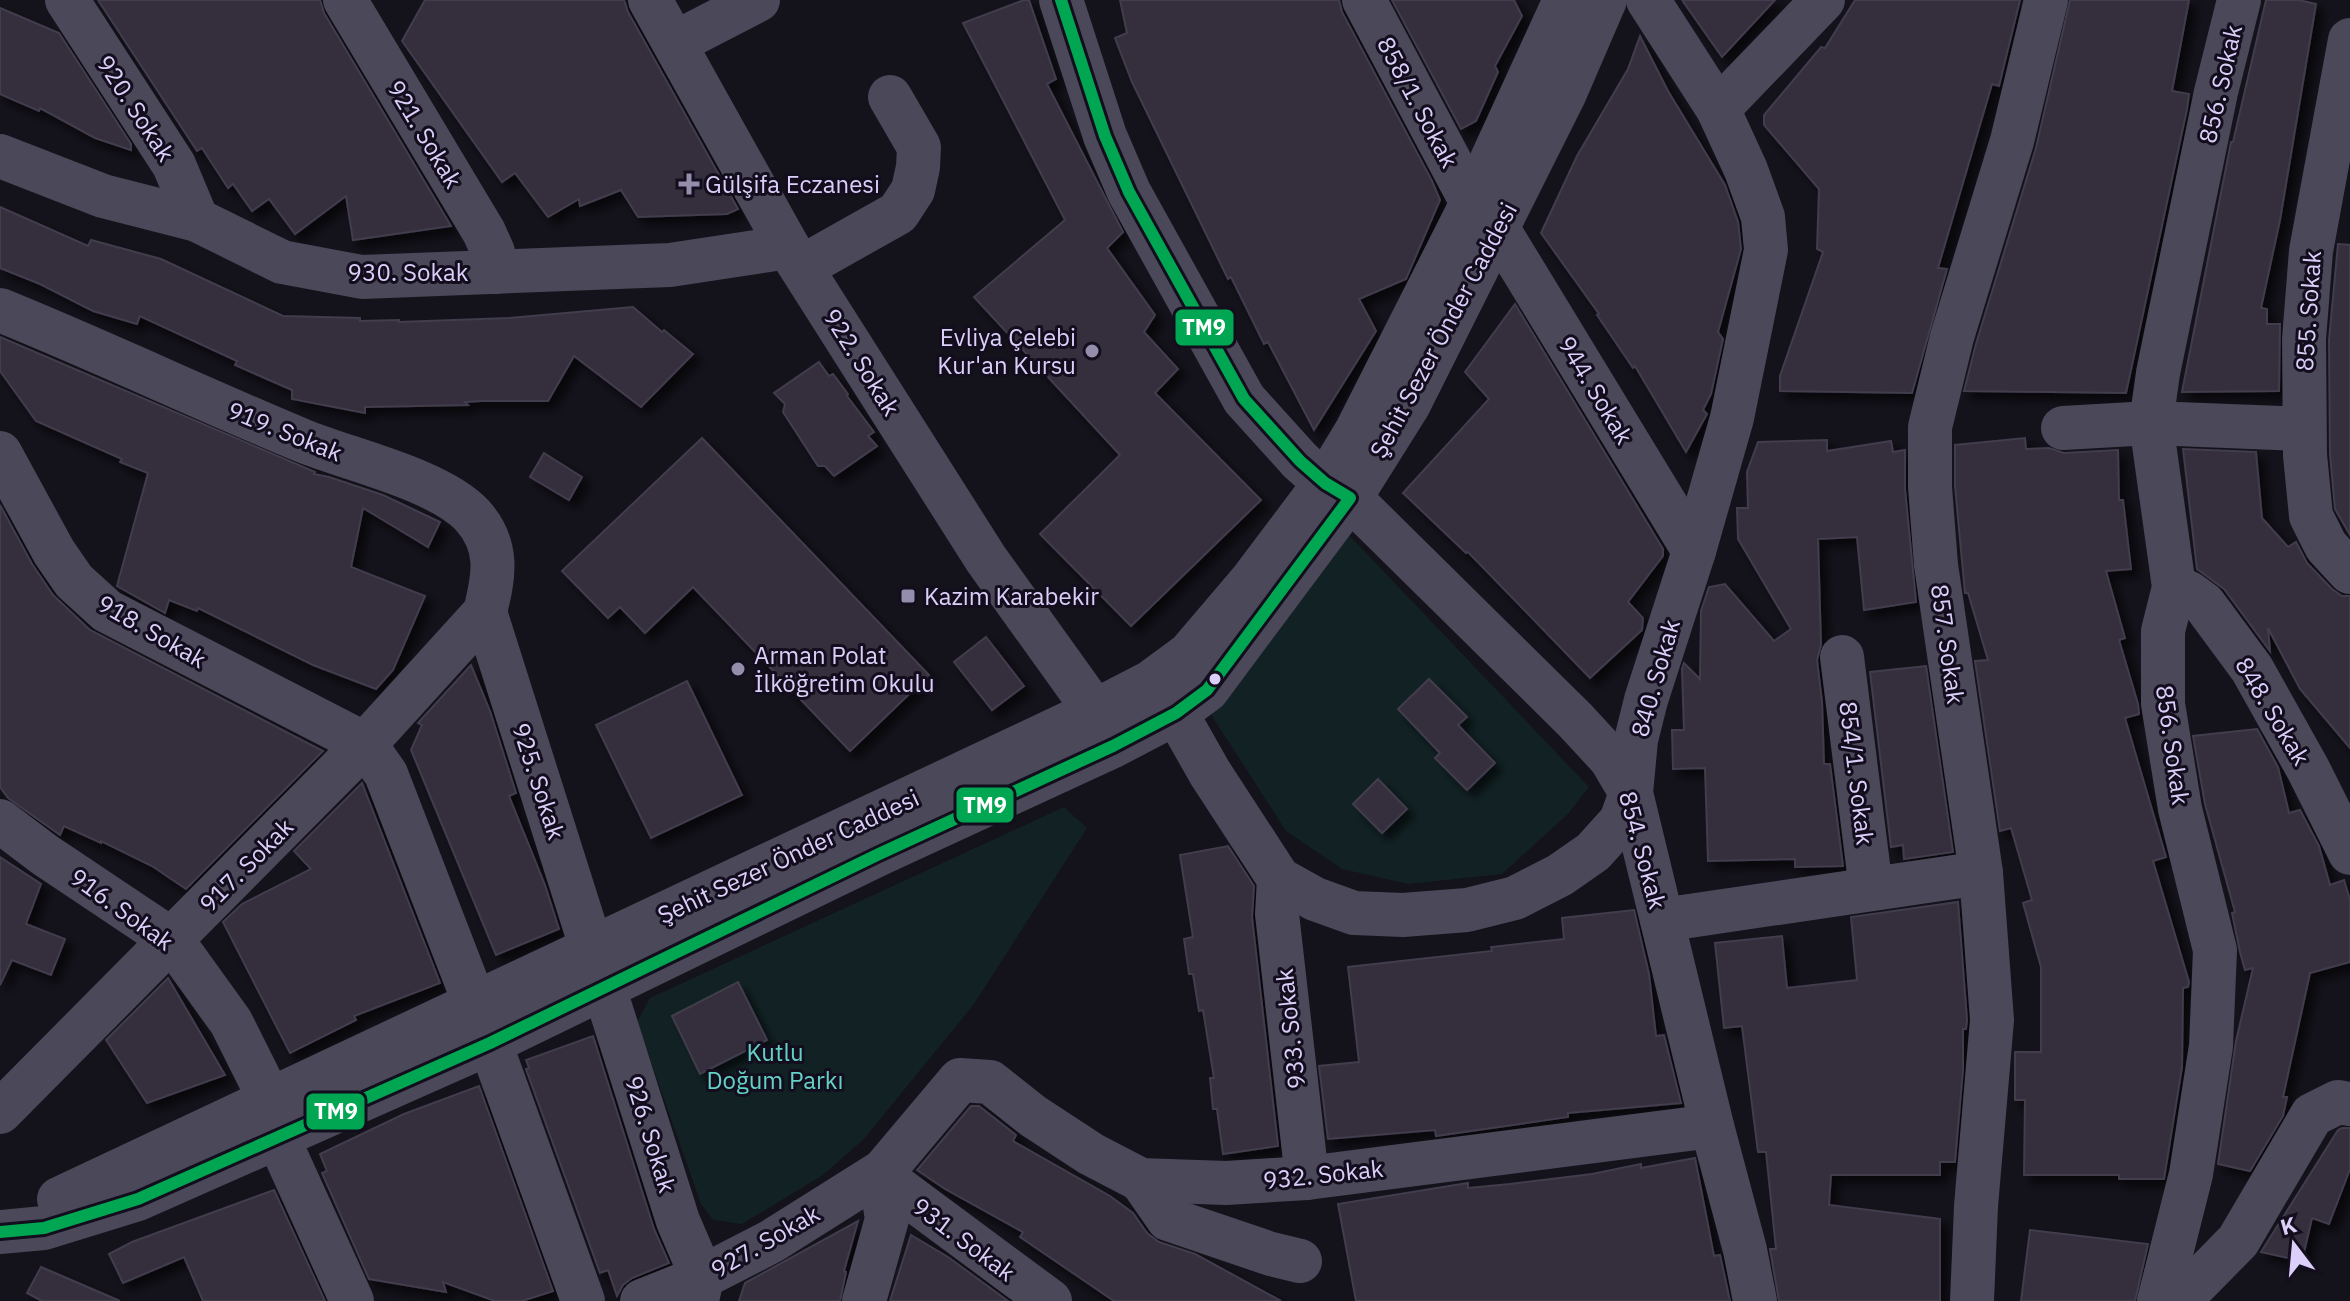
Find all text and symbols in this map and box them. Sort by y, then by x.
street label: 856. Sokak [2191,21,2249,146]
street label: 858/1. Sokak [1370,31,1466,174]
street label: 920. Sokak [90,49,182,168]
street label: 921. Sokak [380,74,470,194]
place label: Gülşifa Eczanesi [705,168,880,200]
marker: Gülşifa Eczanesi [680,175,698,193]
street label: Şehit Sezer Önder Caddesi [1362,197,1524,463]
street label: 855. Sokak [2288,249,2328,372]
street label: 930. Sokak [348,256,469,288]
street label: 922. Sokak [816,302,908,422]
line badge: TM9 [1174,308,1235,347]
text: TM9 [1182,312,1226,341]
place label: Evliya Çelebi Kur'an Kursu [937,321,1076,381]
street label: 944. Sokak [1551,330,1641,450]
marker: Evliya Çelebi Kur'an Kursu [1083,342,1101,360]
street label: 919. Sokak [223,394,347,469]
place label: Kazim Karabekir [924,580,1099,612]
street label: 857. Sokak [1924,582,1972,706]
street label: 918. Sokak [92,587,213,675]
marker: Kazim Karabekir [899,587,917,605]
street label: 840. Sokak [1623,615,1687,740]
place label: Arman Polat İlköğretim Okulu [754,639,935,699]
street label: 848. Sokak [2228,651,2318,771]
marker: Arman Polat İlköğretim Okulu [729,660,747,678]
unlabelled marker [1207,671,1223,687]
street label: 856. Sokak [2149,683,2197,807]
street label: 854/1. Sokak [1832,699,1882,847]
street label: 925. Sokak [505,719,573,844]
street label: Şehit Sezer Önder Caddesi [652,781,924,931]
line badge: TM9 [955,786,1015,824]
street label: 854. Sokak [1612,788,1674,913]
text: TM9 [963,790,1007,819]
street label: 917. Sokak [192,811,300,919]
street label: 916. Sokak [64,861,181,958]
street label: 933. Sokak [1268,967,1312,1091]
park label: Kutlu Doğum Parkı [706,1036,844,1096]
street label: 926. Sokak [618,1072,684,1197]
line badge: TM9 [305,1092,366,1131]
text: TM9 [314,1096,358,1125]
street label: 932. Sokak [1261,1152,1385,1196]
street label: 931. Sokak [906,1190,1022,1288]
street label: 927. Sokak [705,1197,826,1285]
north arrow [2254,1205,2334,1285]
text: K [2277,1209,2300,1241]

